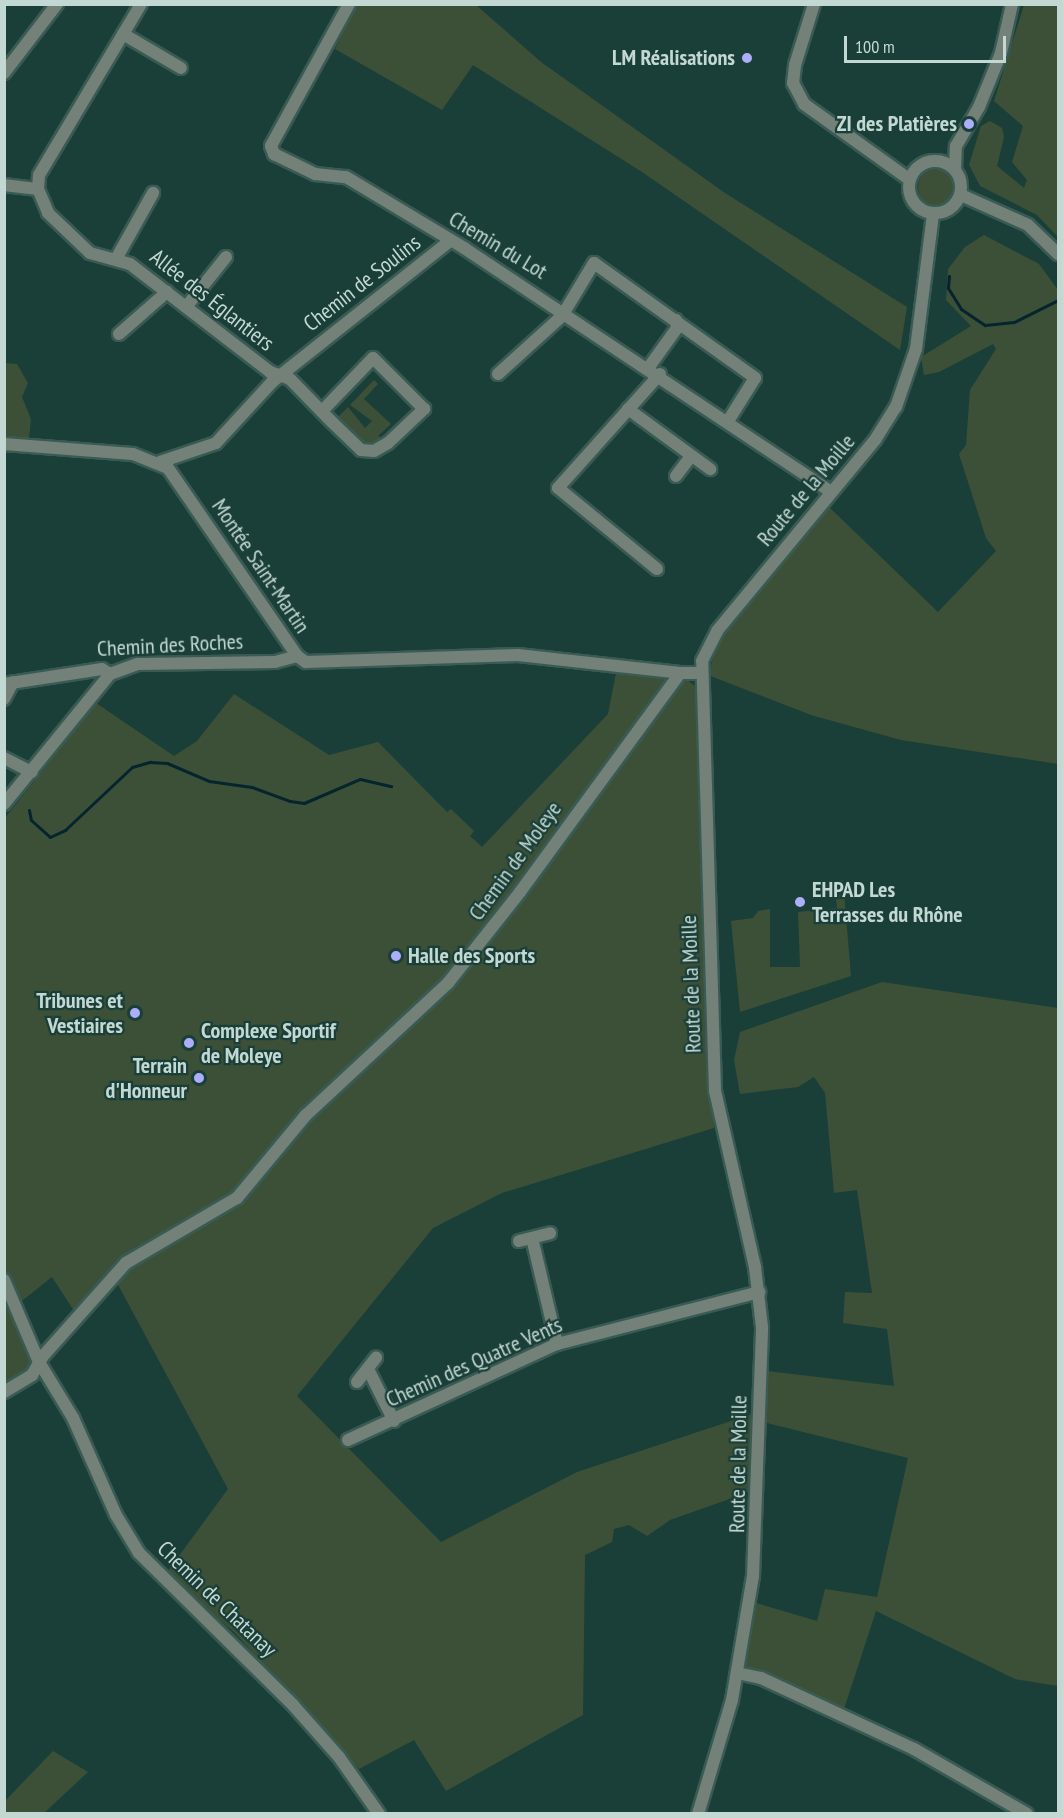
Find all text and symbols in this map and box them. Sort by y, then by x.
scale bar [847,24,1009,62]
text: 100 m [855,35,895,58]
place label: LM Réalisations [612,45,735,71]
marker: LM Réalisations [740,51,754,65]
place label: ZI des Platières [837,111,957,137]
marker: ZI des Platières [962,117,976,131]
street label: Chemin du Lot [444,205,552,285]
street label: Chemin de Soulins [298,229,426,337]
street label: Allée des Églantiers [145,243,279,357]
street label: Route de la Moille [752,429,860,551]
street label: Montée Saint-Martin [206,494,316,638]
street label: Chemin des Roches [96,628,244,662]
street label: Chemin de Moleye [463,797,567,925]
place label: EHPAD Les Terrasses du Rhône [812,876,963,927]
marker: EHPAD Les Terrasses du Rhône [793,895,807,909]
street label: Route de la Moille [675,915,707,1053]
place label: Halle des Sports [408,943,535,969]
marker: Halle des Sports [389,949,403,963]
place label: Tribunes et Vestiaires [36,987,123,1038]
marker: Tribunes et Vestiaires [128,1006,142,1020]
place label: Complexe Sportif de Moleye [201,1017,336,1068]
marker: Complexe Sportif de Moleye [182,1036,196,1050]
place label: Terrain d'Honneur [105,1052,187,1104]
marker: Terrain d'Honneur [192,1071,206,1085]
street label: Chemin des Quatre Vents [382,1311,566,1413]
street label: Route de la Moille [724,1395,752,1533]
street label: Chemin de Chatanay [152,1535,282,1663]

